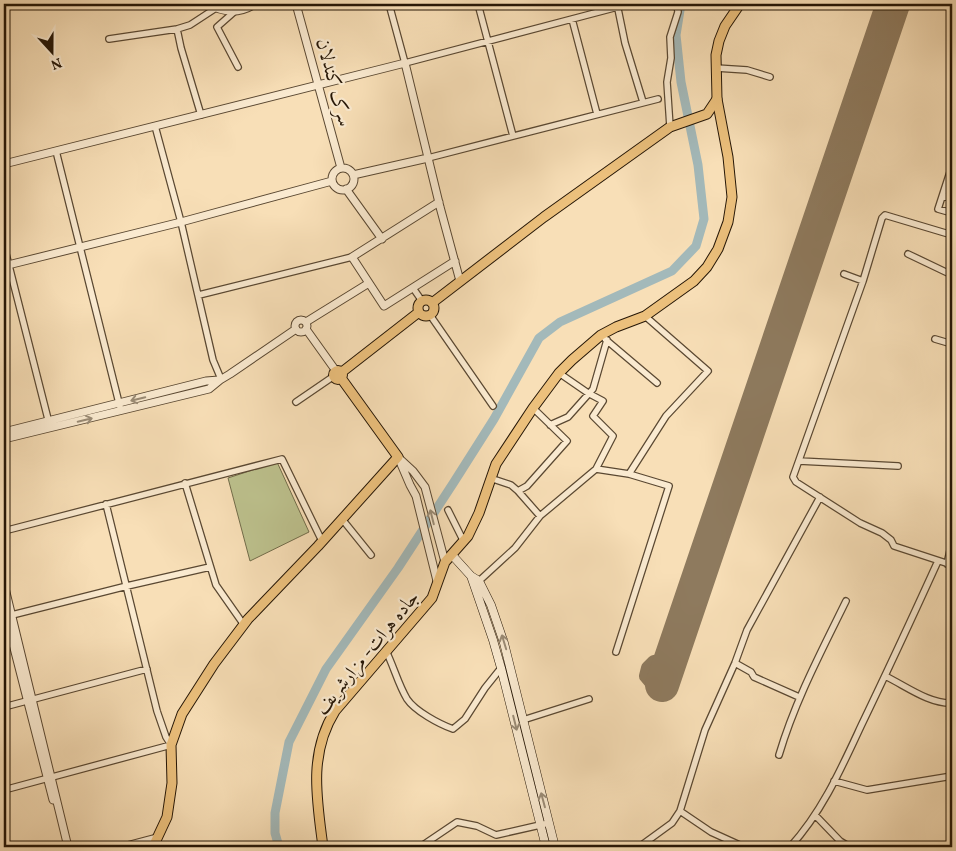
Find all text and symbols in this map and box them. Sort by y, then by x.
north arrow [28,28,78,78]
street label: سرک کندلان [309,36,357,129]
text: N [48,52,64,73]
one-way arrow [131,395,147,404]
one-way arrow [77,415,93,424]
one-way arrow [427,509,436,525]
street label: جاده هرات- مزارشریف [309,586,426,721]
one-way arrow [498,635,508,651]
one-way arrow [511,715,520,731]
one-way arrow [538,793,547,809]

